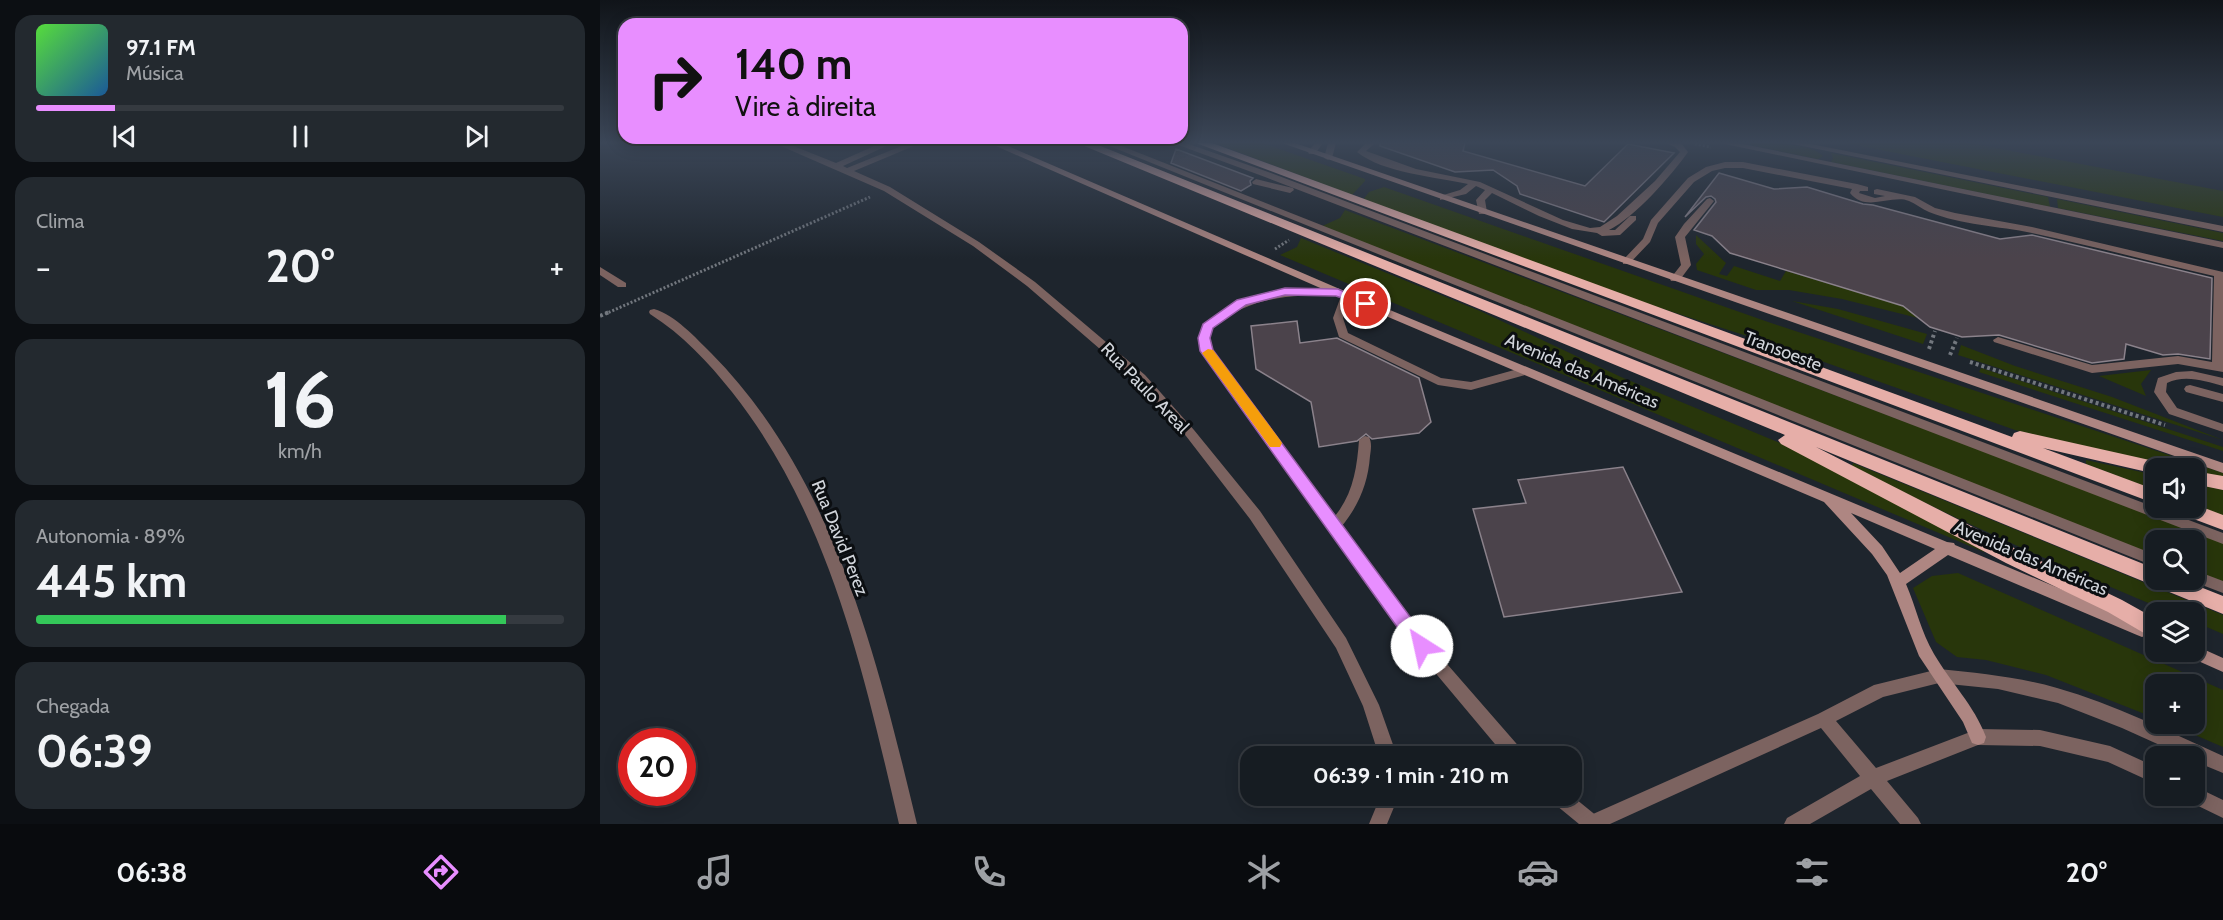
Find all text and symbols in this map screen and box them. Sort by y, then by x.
text: 97.1 FM [126,34,196,61]
text: 140 m [735,38,852,90]
icon: right [636,42,714,120]
text: Música [126,61,184,85]
text: Vire à direita [735,90,876,123]
icon: previous [108,120,141,153]
icon: pause [284,120,317,153]
icon: next [460,120,493,153]
text: Clima [36,209,84,233]
text: 20° [266,239,334,293]
text: − [36,247,51,287]
text: + [549,247,564,287]
pin [1340,278,1391,329]
icon: arrive [1349,287,1382,320]
street label: Transoeste [1741,326,1825,376]
street label: Avenida das Américas [1502,329,1662,413]
street label: Rua Paulo Areal [1096,338,1194,438]
text: 16 [264,352,336,447]
text: km/h [278,439,322,463]
map controls [2145,458,2205,806]
button: sound [2145,458,2205,518]
street label: Rua David Perez [807,477,873,600]
street label: Avenida das Américas [1951,516,2111,600]
text: Autonomia · 89% [36,524,185,548]
button: search [2145,530,2205,590]
text: 445 km [36,554,187,608]
button: layers [2145,602,2205,662]
position arrow [1390,614,1454,678]
button: + [2145,674,2205,734]
text: Chegada [36,694,110,718]
text: 06:39 [36,724,153,778]
speed limit sign: 20 [618,728,696,806]
button: − [2145,746,2205,806]
text: 06:39 · 1 min · 210 m [1313,762,1509,789]
icon: directions [420,851,462,893]
icon: music [694,851,736,893]
icon: phone [968,851,1010,893]
icon: climate [1243,851,1285,893]
icon: car [1517,851,1559,893]
icon: filters [1791,851,1833,893]
text: 06:38 [116,856,187,889]
text: 20° [2066,856,2107,889]

